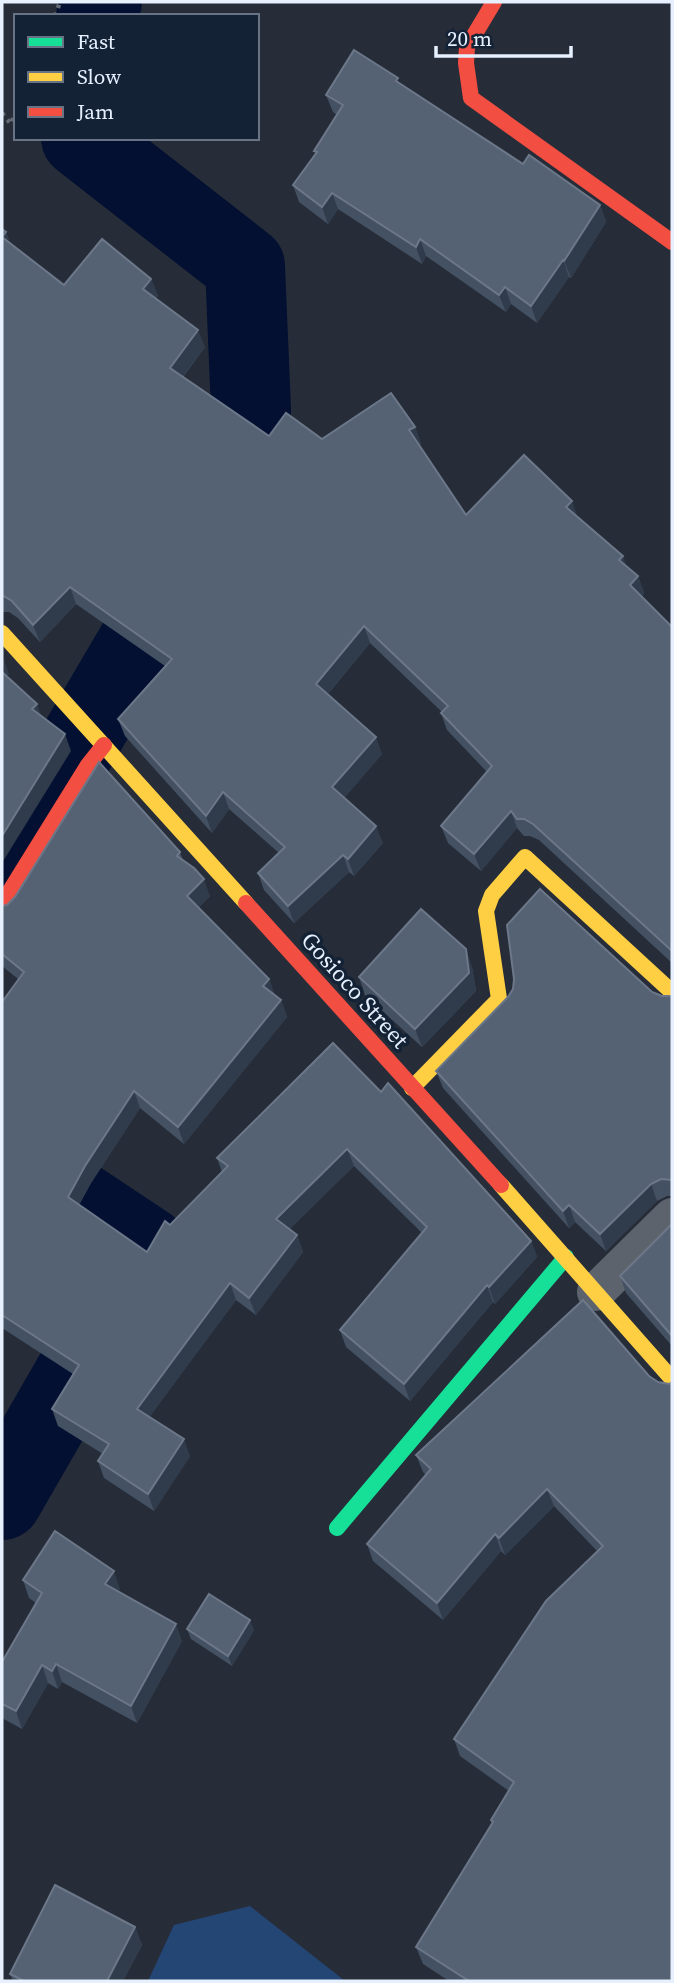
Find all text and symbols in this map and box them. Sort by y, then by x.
legend [14,14,259,140]
scale bar [436,14,571,58]
text: 20 m [447,24,492,53]
text: Fast [77,27,115,56]
text: Slow [77,62,121,91]
text: Jam [76,97,114,126]
street label: Gosioco Street [294,925,416,1056]

